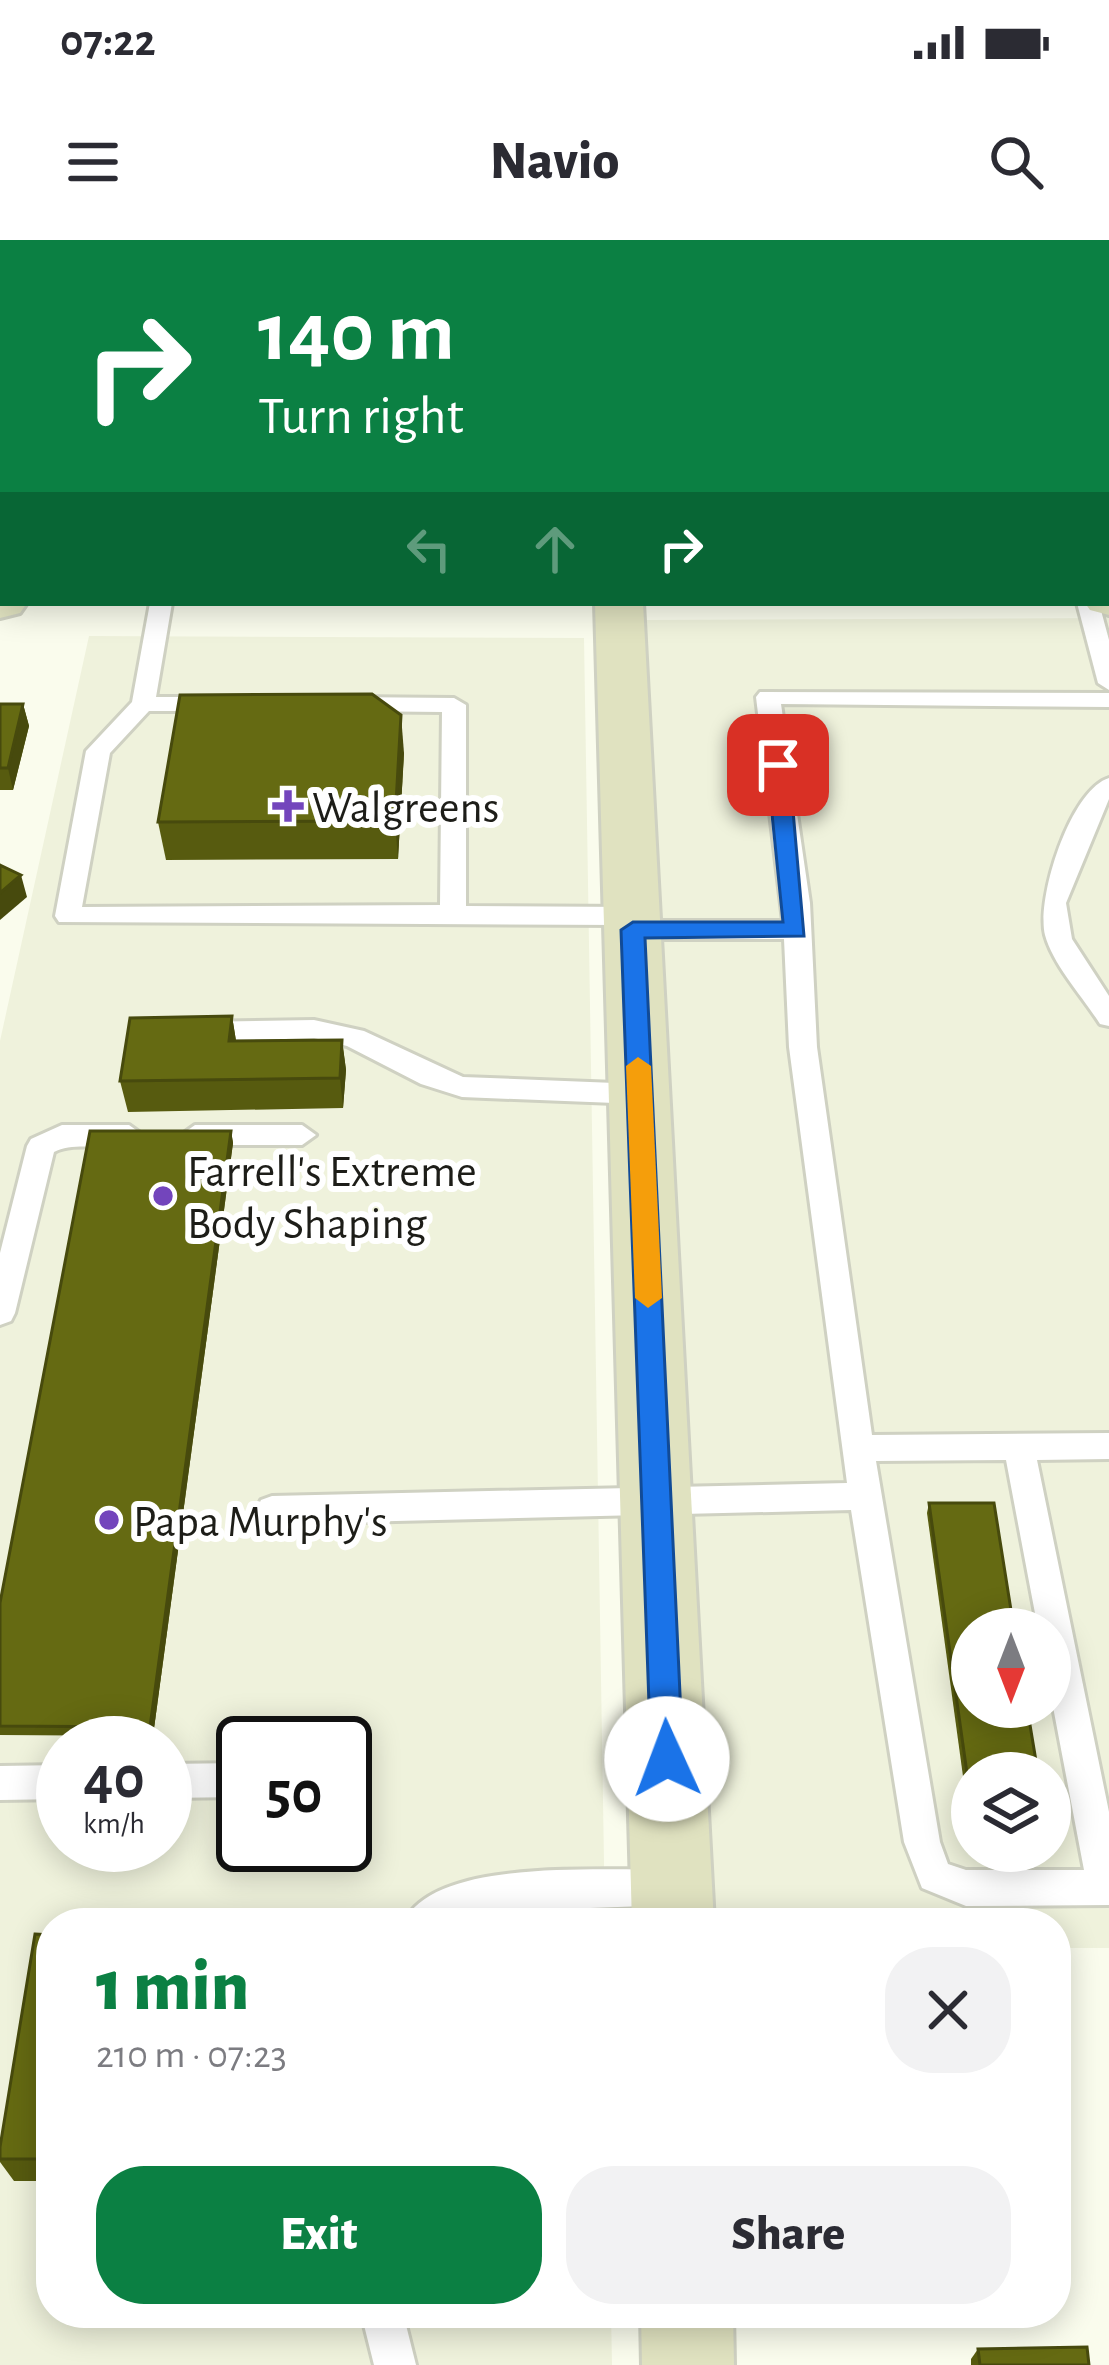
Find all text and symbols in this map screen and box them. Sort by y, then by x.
text: 07:22 [60,19,156,64]
icon: menu [60,129,126,195]
icon: search [983,129,1049,195]
text: Navio [490,135,619,189]
icon: right [60,288,216,444]
text: 140 m [258,292,455,376]
text: Turn right [258,390,464,444]
icon: left [396,516,462,582]
icon: ahead [522,516,588,582]
icon: right [648,516,714,582]
pin [727,714,829,816]
icon: arrive [745,732,811,798]
place label: Walgreens [312,786,499,831]
marker: Walgreens [275,793,301,819]
place label: Farrell's Extreme Body Shaping [187,1150,477,1247]
marker: Farrell's Extreme Body Shaping [150,1183,176,1209]
place label: Papa Murphy's [133,1500,388,1545]
marker: Papa Murphy's [96,1507,122,1533]
north arrow [951,1608,1071,1728]
map controls [951,1608,1071,1872]
position arrow [604,1696,730,1822]
speed limit sign: 50 [216,1716,372,1872]
text: 40 [83,1749,145,1809]
button: layers [951,1752,1071,1872]
text: km/h [83,1809,145,1839]
button: close [885,1947,1011,2073]
text: 1 min [96,1951,249,2023]
text: 210 m · 07:23 [96,2036,287,2075]
button: Exit [96,2166,542,2304]
button: Share [566,2166,1011,2304]

